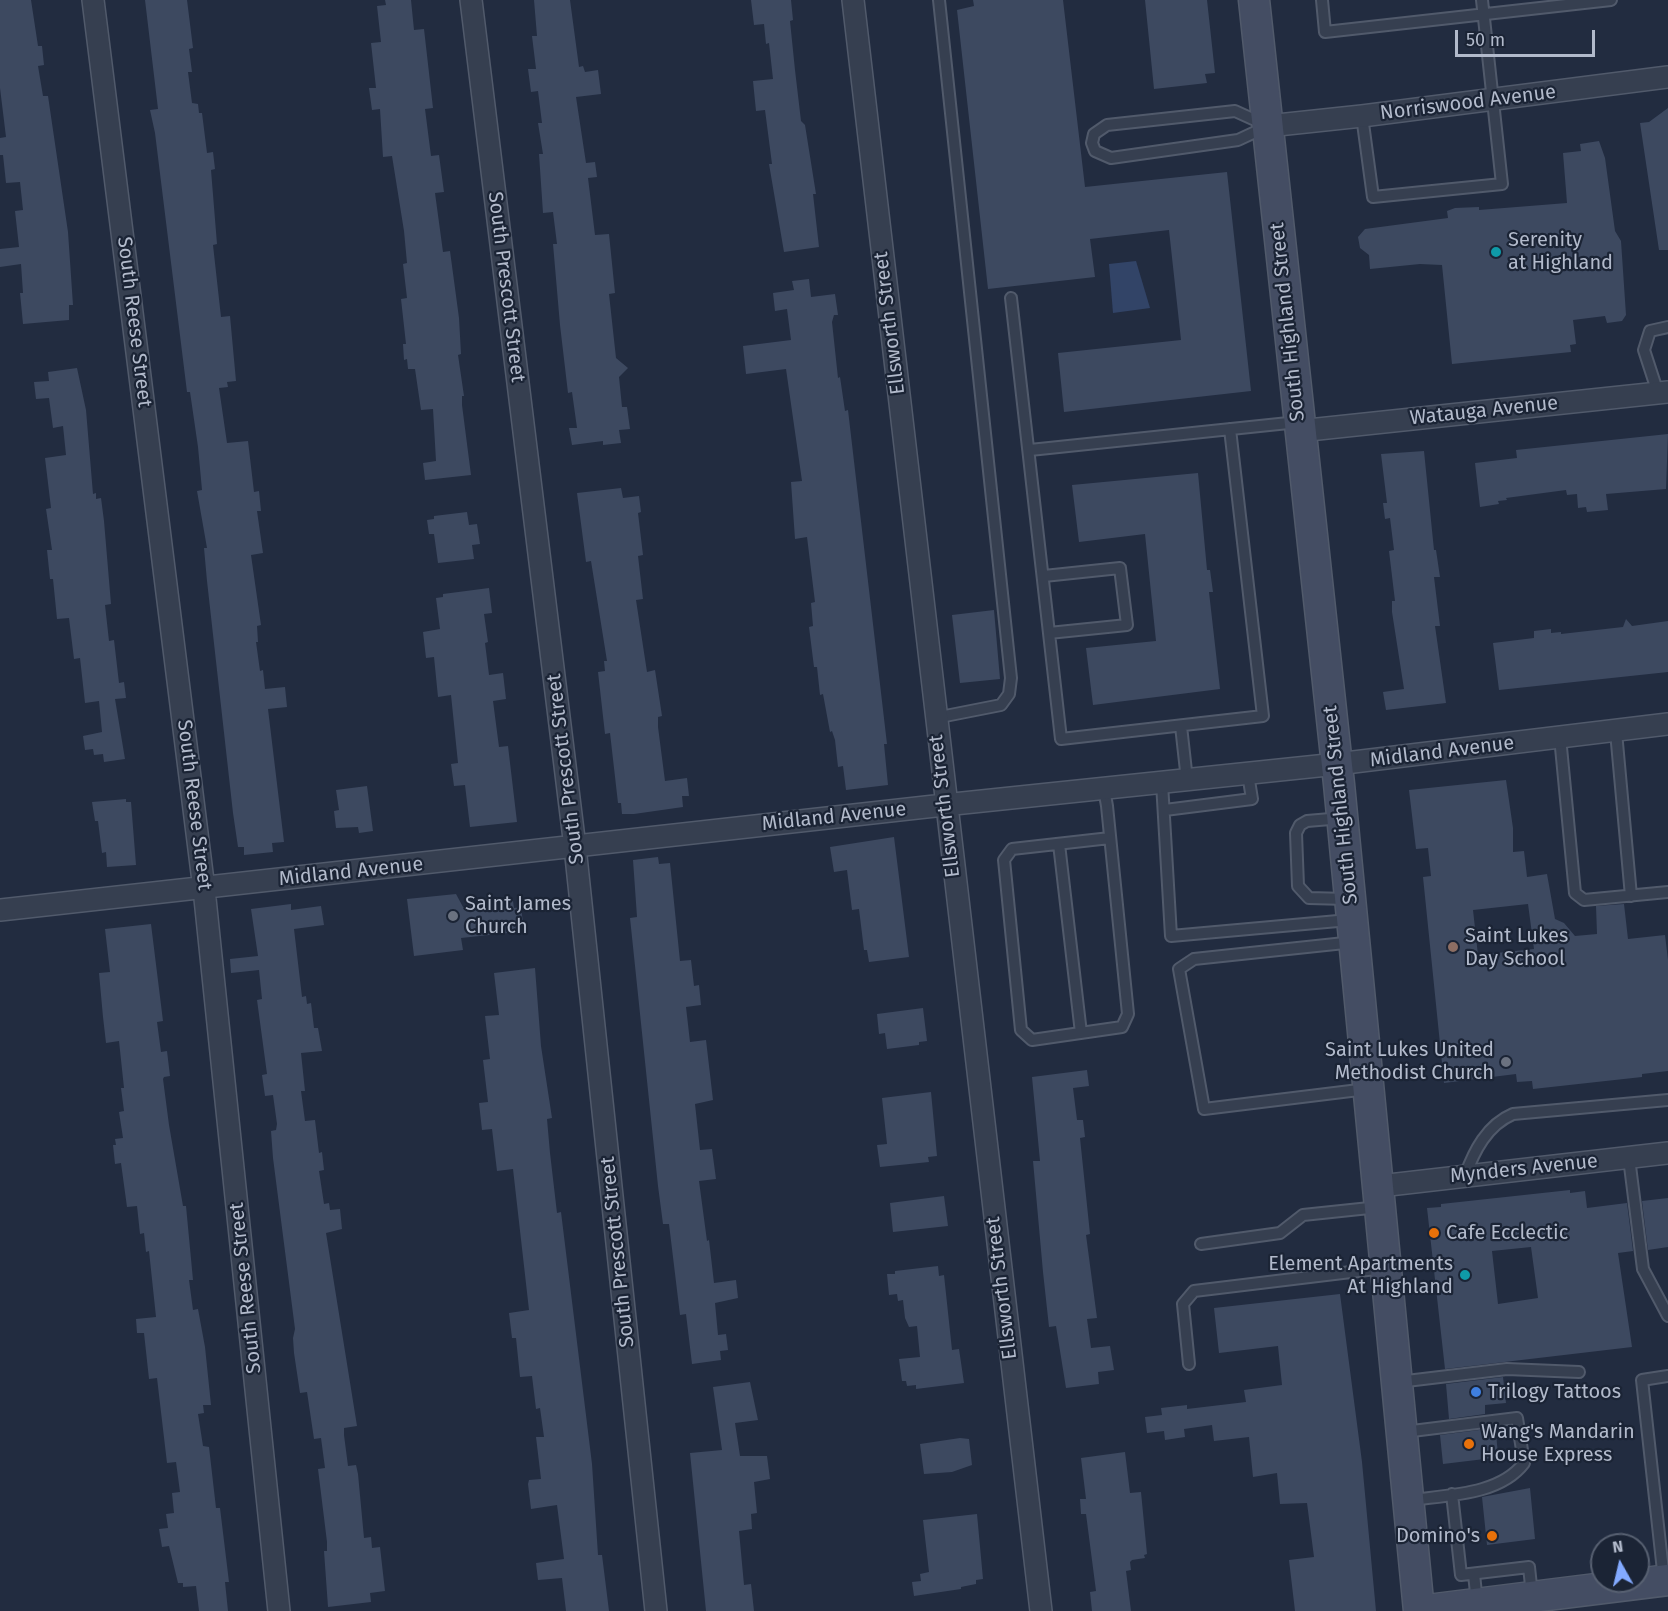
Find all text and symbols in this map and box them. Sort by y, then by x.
scale bar [1458,18,1598,56]
text: 50 m [1466,29,1505,51]
street label: Norriswood Avenue [1379,80,1557,126]
street label: South Prescott Street [482,190,530,384]
street label: South Highland Street [1266,221,1310,423]
place label: Serenity at Highland [1508,228,1613,275]
street label: South Reese Street [112,235,156,409]
marker: Serenity at Highland [1489,245,1503,259]
street label: Ellsworth Street [869,250,911,396]
street label: Watauga Avenue [1409,391,1559,431]
street label: South Prescott Street [542,672,590,866]
street label: South Highland Street [1319,704,1363,906]
street label: South Reese Street [172,718,216,892]
street label: Midland Avenue [1368,731,1516,773]
street label: Ellsworth Street [924,733,966,879]
street label: Midland Avenue [761,797,907,837]
street label: Midland Avenue [278,852,424,892]
place label: Saint James Church [465,892,571,939]
marker: Saint James Church [446,909,460,923]
place label: Saint Lukes Day School [1465,924,1568,971]
marker: Saint Lukes Day School [1446,940,1460,954]
place label: Saint Lukes United Methodist Church [1325,1038,1494,1085]
marker: Saint Lukes United Methodist Church [1499,1055,1513,1069]
street label: Mynders Avenue [1449,1149,1599,1189]
street label: South Prescott Street [596,1155,640,1349]
street label: South Reese Street [225,1201,267,1375]
street label: Ellsworth Street [981,1215,1023,1361]
place label: Cafe Ecclectic [1446,1221,1568,1245]
marker: Cafe Ecclectic [1427,1226,1441,1240]
place label: Element Apartments At Highland [1268,1252,1453,1299]
marker: Element Apartments At Highland [1458,1268,1472,1282]
place label: Trilogy Tattoos [1488,1380,1621,1404]
marker: Trilogy Tattoos [1469,1385,1483,1399]
place label: Wang's Mandarin House Express [1481,1420,1635,1467]
marker: Wang's Mandarin House Express [1462,1437,1476,1451]
place label: Domino's [1396,1524,1480,1548]
marker: Domino's [1485,1529,1499,1543]
north arrow [1590,1533,1650,1593]
text: N [1611,1537,1624,1557]

